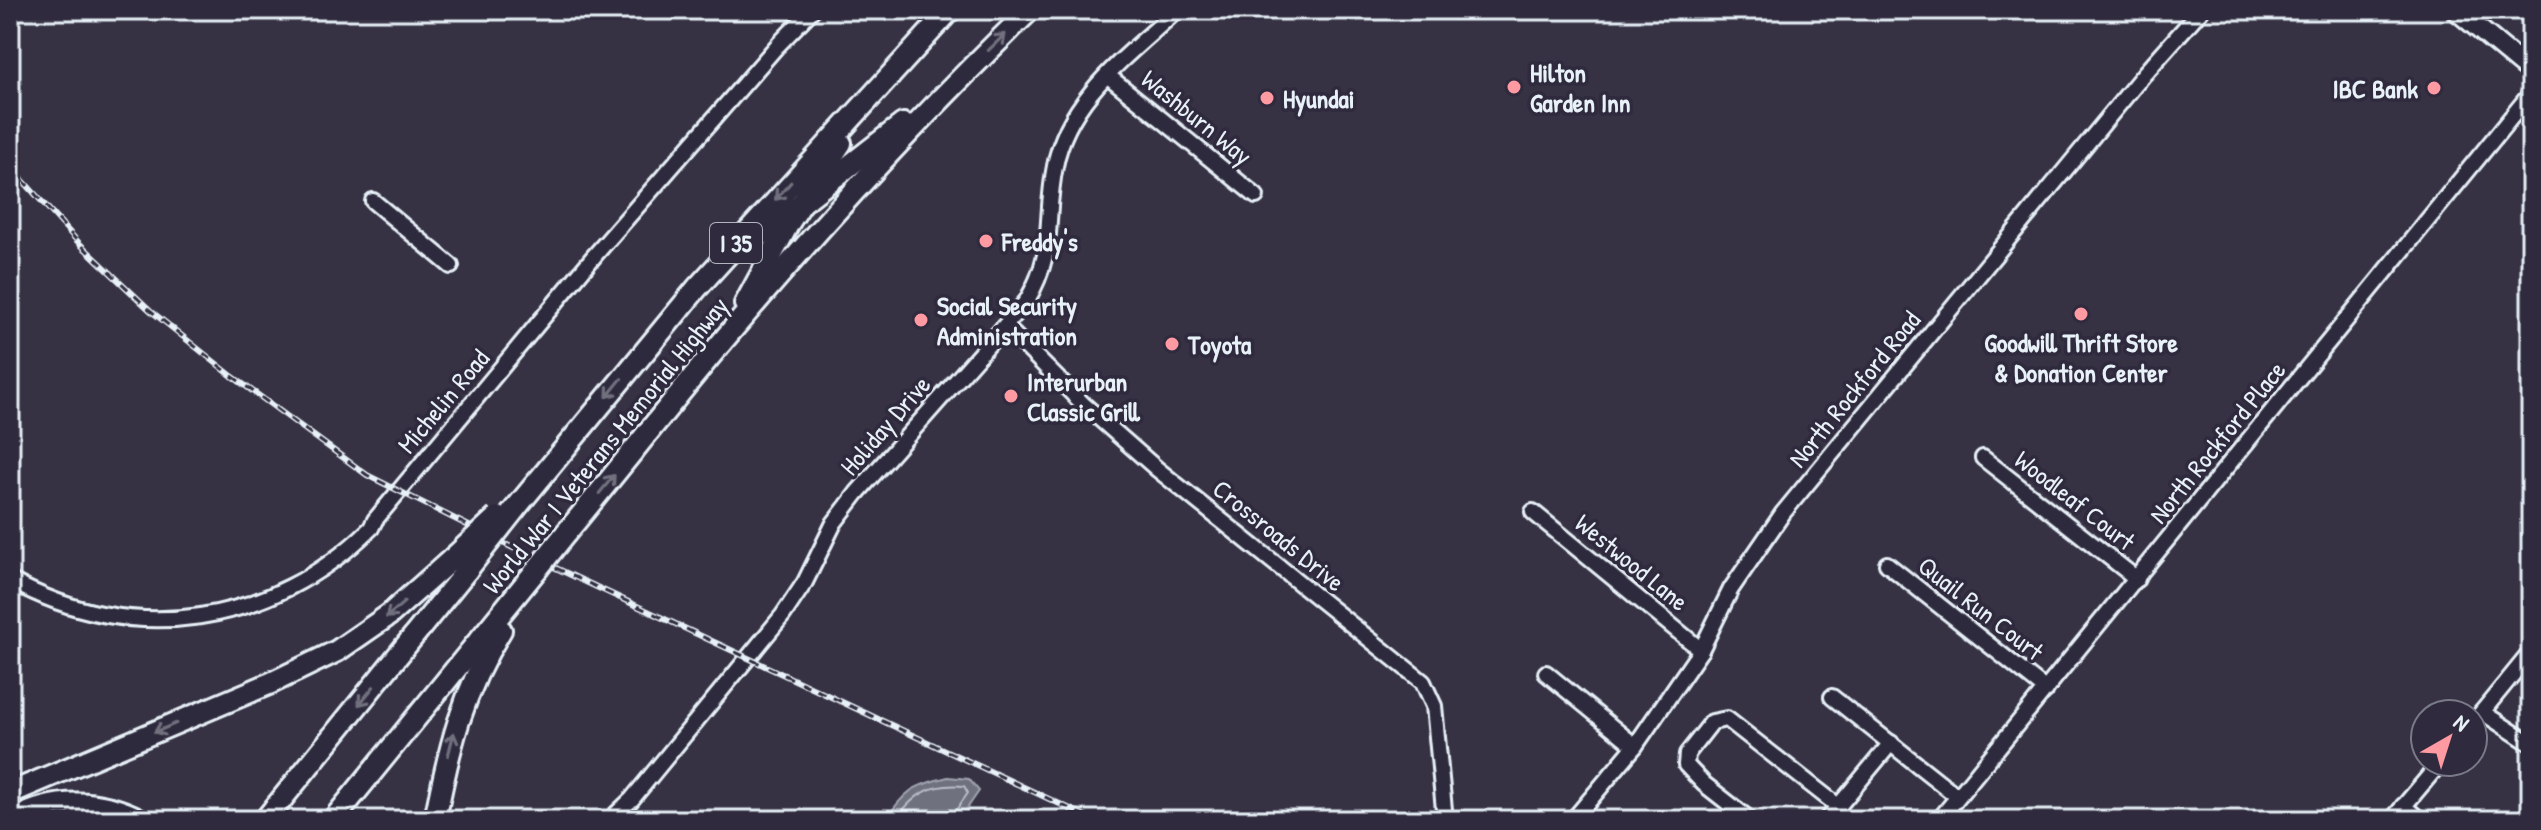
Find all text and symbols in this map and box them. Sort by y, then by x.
one-way arrow [987,32,1007,51]
place label: Hilton Garden Inn [1530,55,1631,120]
street label: Washburn Way [1134,61,1260,173]
place label: IBC Bank [2333,71,2418,106]
marker: Hilton Garden Inn [1505,78,1523,96]
marker: IBC Bank [2425,79,2443,97]
place label: Hyundai [1283,81,1354,117]
marker: Hyundai [1258,89,1276,107]
one-way arrow [774,180,792,200]
road number: I 35 [710,223,762,263]
place label: Freddy's [1001,224,1078,260]
marker: Freddy's [977,232,995,250]
place label: Social Security Administration [937,288,1077,353]
street label: World War I Veterans Memorial Highway [474,289,736,601]
street label: North Rockford Road [1780,303,1928,475]
marker: Goodwill Thrift Store & Donation Center [2072,305,2090,323]
marker: Social Security Administration [912,311,930,329]
place label: Goodwill Thrift Store & Donation Center [1984,325,2178,390]
place label: Toyota [1187,327,1252,363]
marker: Toyota [1163,335,1181,353]
street label: Michelin Road [389,342,497,460]
street label: North Rockford Place [2141,354,2293,530]
place label: Interurban Classic Grill [1027,364,1141,429]
street label: Holiday Drive [832,368,938,482]
one-way arrow [605,378,623,398]
marker: Interurban Classic Grill [1002,387,1020,405]
street label: Woodleaf Court [2008,442,2143,559]
street label: Crossroads Drive [1206,471,1352,599]
one-way arrow [598,474,616,494]
street label: Westwood Lane [1568,505,1696,619]
street label: Quail Run Court [1911,548,2052,669]
one-way arrow [385,600,405,618]
one-way arrow [357,686,375,706]
north arrow [2409,698,2489,778]
text: N [2448,707,2476,738]
one-way arrow [153,722,178,737]
one-way arrow [445,731,460,757]

